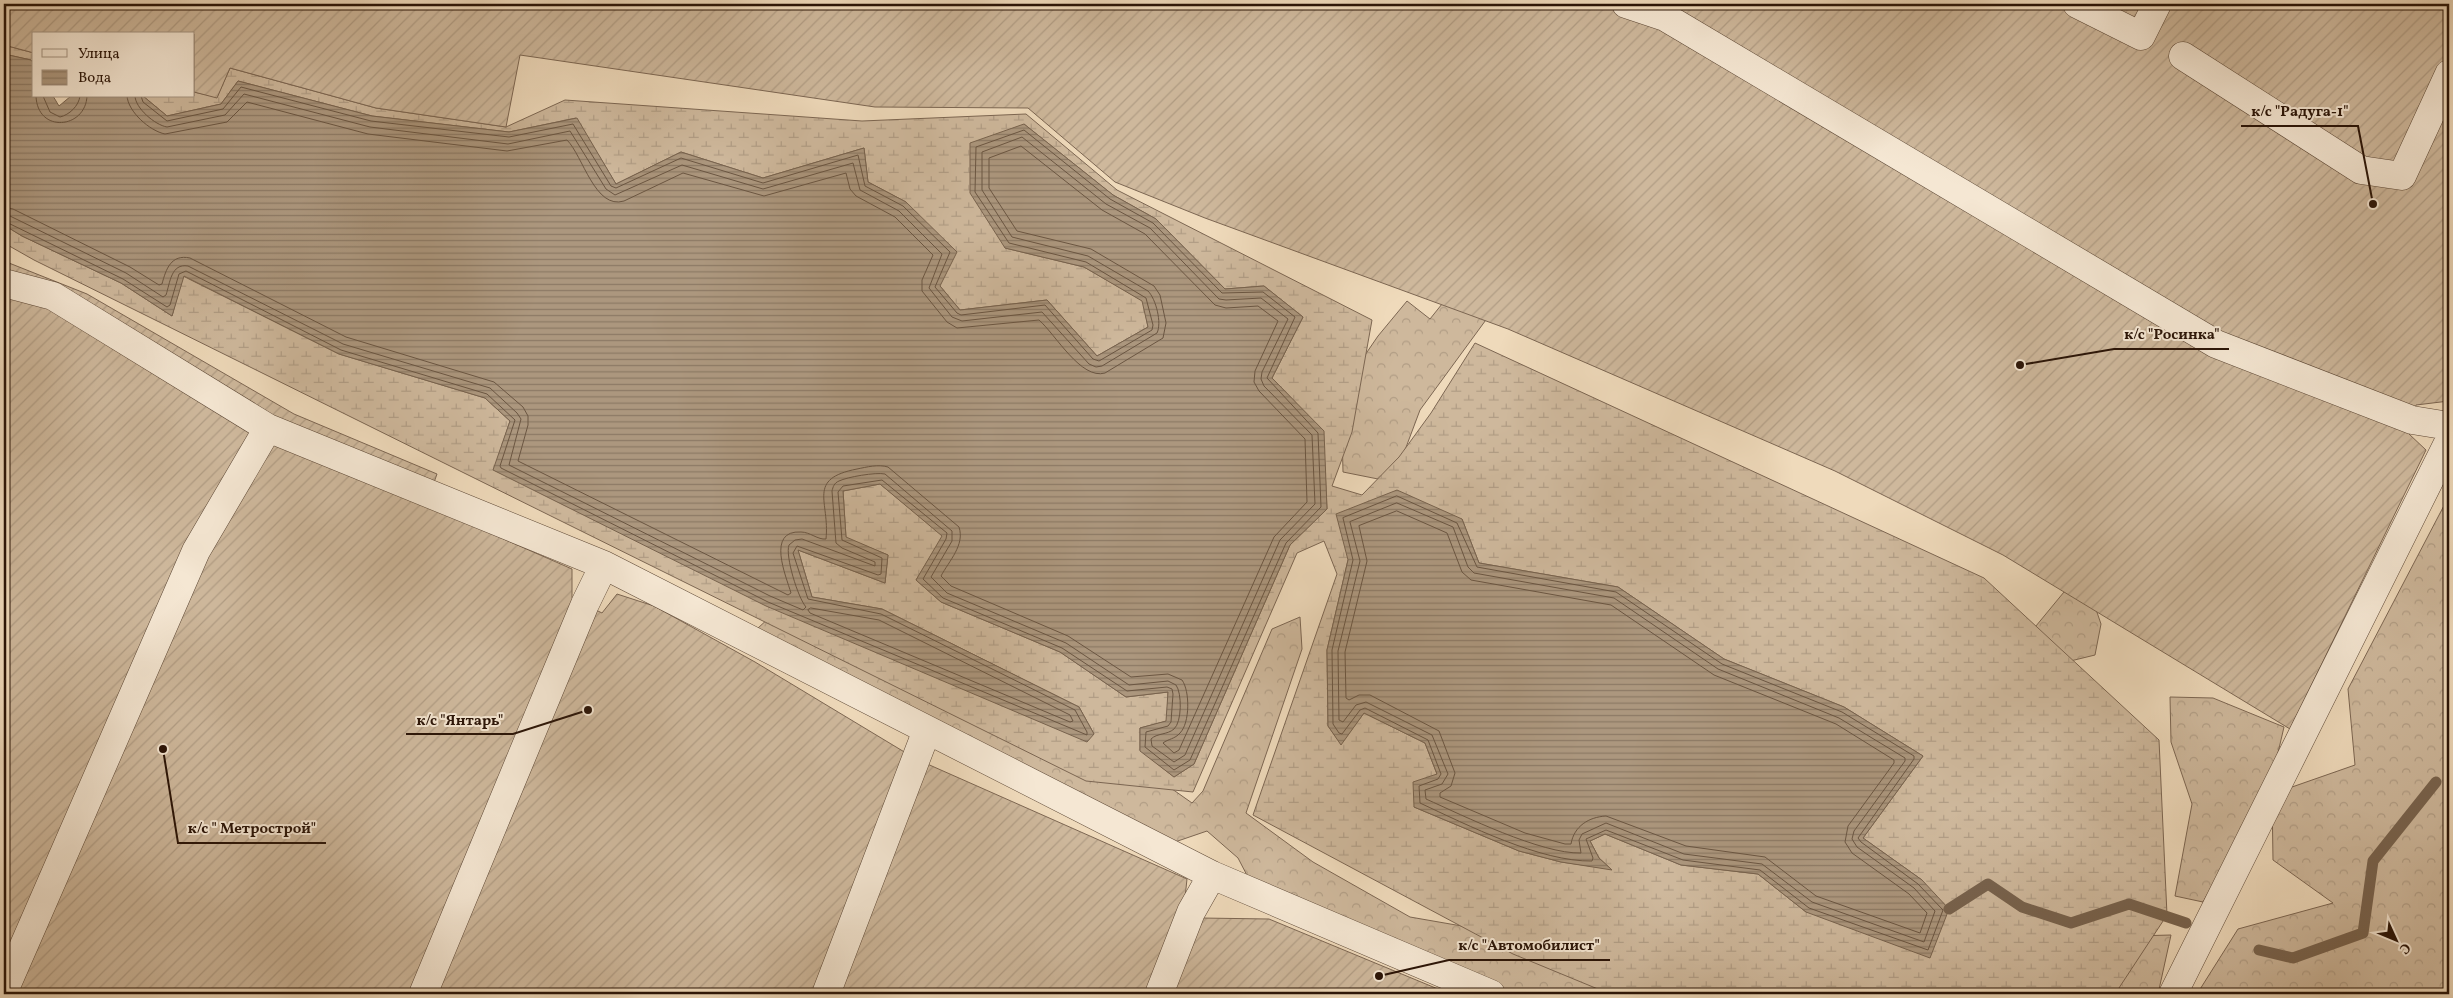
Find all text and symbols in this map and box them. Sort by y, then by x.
legend [32,32,195,98]
text: Улица [78,44,120,65]
text: Вода [78,68,111,89]
callout: к/с "Радуга-1" [2241,96,2358,126]
text: к/с "Радуга-1" [2251,102,2349,123]
callout: к/с "Росинка" [2114,319,2229,349]
text: к/с "Росинка" [2124,325,2220,346]
callout: к/с "Янтарь" [406,704,513,734]
text: к/с "Янтарь" [416,711,504,732]
callout: к/с " Метрострой" [178,813,326,843]
text: к/с " Метрострой" [188,819,316,840]
north arrow [2370,916,2420,966]
callout: к/с "Автомобилист" [1449,930,1610,960]
text: к/с "Автомобилист" [1458,936,1600,957]
text: С [2394,938,2414,958]

